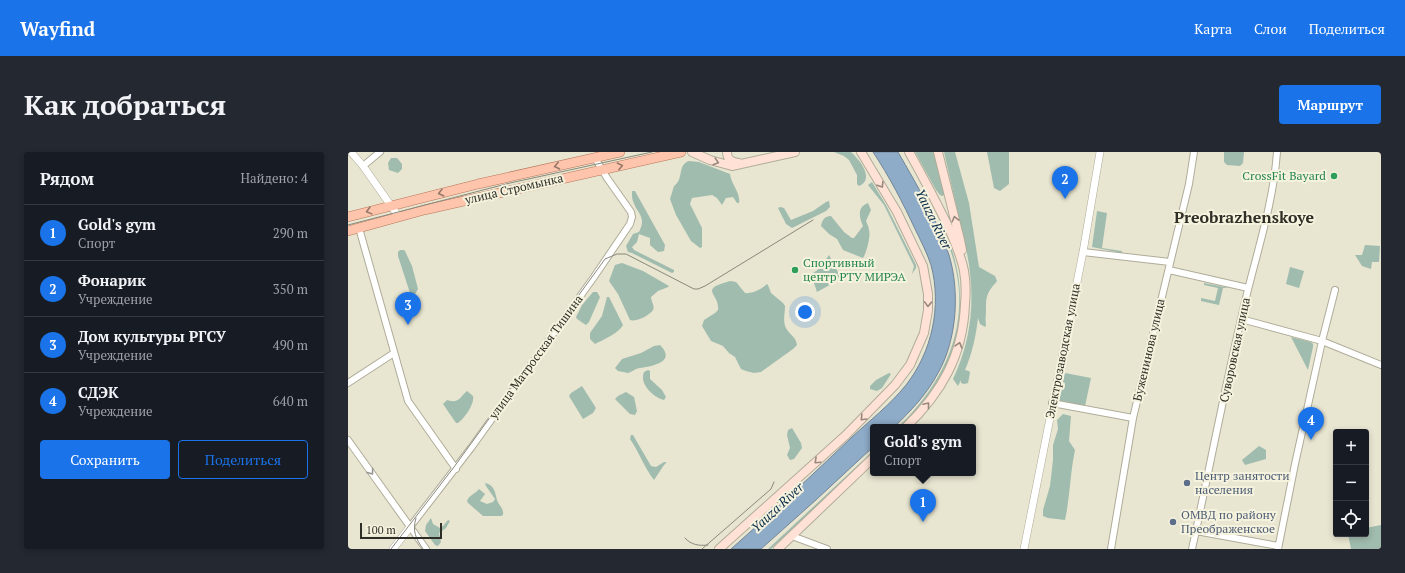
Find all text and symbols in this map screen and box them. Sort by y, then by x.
text: Wayfind [20,16,95,41]
text: Карта [1194,19,1232,38]
text: Слои [1254,19,1287,38]
text: Поделиться [1309,19,1385,38]
button: Маршрут [1279,85,1381,124]
text: Как добраться [24,86,226,123]
one-way arrow [712,157,719,166]
one-way arrow [554,162,560,170]
one-way arrow [616,162,623,170]
pin: 2 [1052,166,1078,199]
text: Рядом [40,167,94,190]
place label: CrossFit Bayard [1242,168,1326,183]
text: Найдено: 4 [241,169,308,187]
street label: улица Стромынка [462,170,564,207]
marker: CrossFit Bayard [1329,171,1339,181]
one-way arrow [876,181,884,188]
water label: Yauza River [912,186,957,253]
one-way arrow [437,188,444,197]
one-way arrow [366,206,373,215]
district label: Preobrazhenskoye [1174,206,1314,228]
text: Gold's gym [78,214,156,234]
one-way arrow [951,215,959,222]
text: 1 [49,224,57,242]
text: 290 m [273,224,308,242]
text: Спорт [78,234,115,252]
place label: Спортивный центр РТУ МИРЭА [803,255,907,284]
marker: Спортивный центр РТУ МИРЭА [790,265,800,275]
text: Фонарик [78,270,146,290]
text: 2 [49,280,57,298]
text: 350 m [273,280,308,298]
street label: Электрозаводская улица [1042,282,1083,420]
text: Учреждение [78,290,153,308]
pin: 3 [395,292,421,325]
street label: улица Матросская Тишина [485,292,586,423]
street label: Суворовская улица [1216,296,1253,404]
street label: Буженинова улица [1129,297,1168,403]
one-way arrow [923,301,932,307]
your location [795,302,815,322]
text: Дом культуры РГСУ [78,326,226,346]
text: 3 [49,336,57,354]
text: 490 m [273,336,308,354]
one-way arrow [954,342,963,349]
text: Учреждение [78,346,153,364]
text: СДЭК [78,382,119,402]
text: 4 [49,392,57,410]
text: 640 m [273,392,308,410]
text: Учреждение [78,402,153,420]
one-way arrow [922,403,929,410]
pin: 4 [1298,407,1324,440]
one-way arrow [860,413,867,421]
popup [870,424,976,476]
map controls [1333,429,1369,537]
button: + [1333,429,1369,465]
text: Gold's gym [884,431,962,451]
button: Сохранить [40,440,170,479]
button: Поделиться [178,440,308,479]
text: Спорт [884,451,921,469]
one-way arrow [814,456,822,464]
button: − [1333,465,1369,501]
one-way arrow [366,468,374,475]
place label: Центр занятости населения [1195,468,1290,497]
water label: Yauza River [747,477,808,536]
marker: Центр занятости населения [1182,478,1192,488]
pin: 1 [910,489,936,522]
button: locate [1333,501,1369,537]
place label: ОМВД по району Преображенское [1181,507,1277,536]
marker: ОМВД по району Преображенское [1168,517,1178,527]
scale bar [360,521,442,540]
text: 100 m [366,523,396,537]

